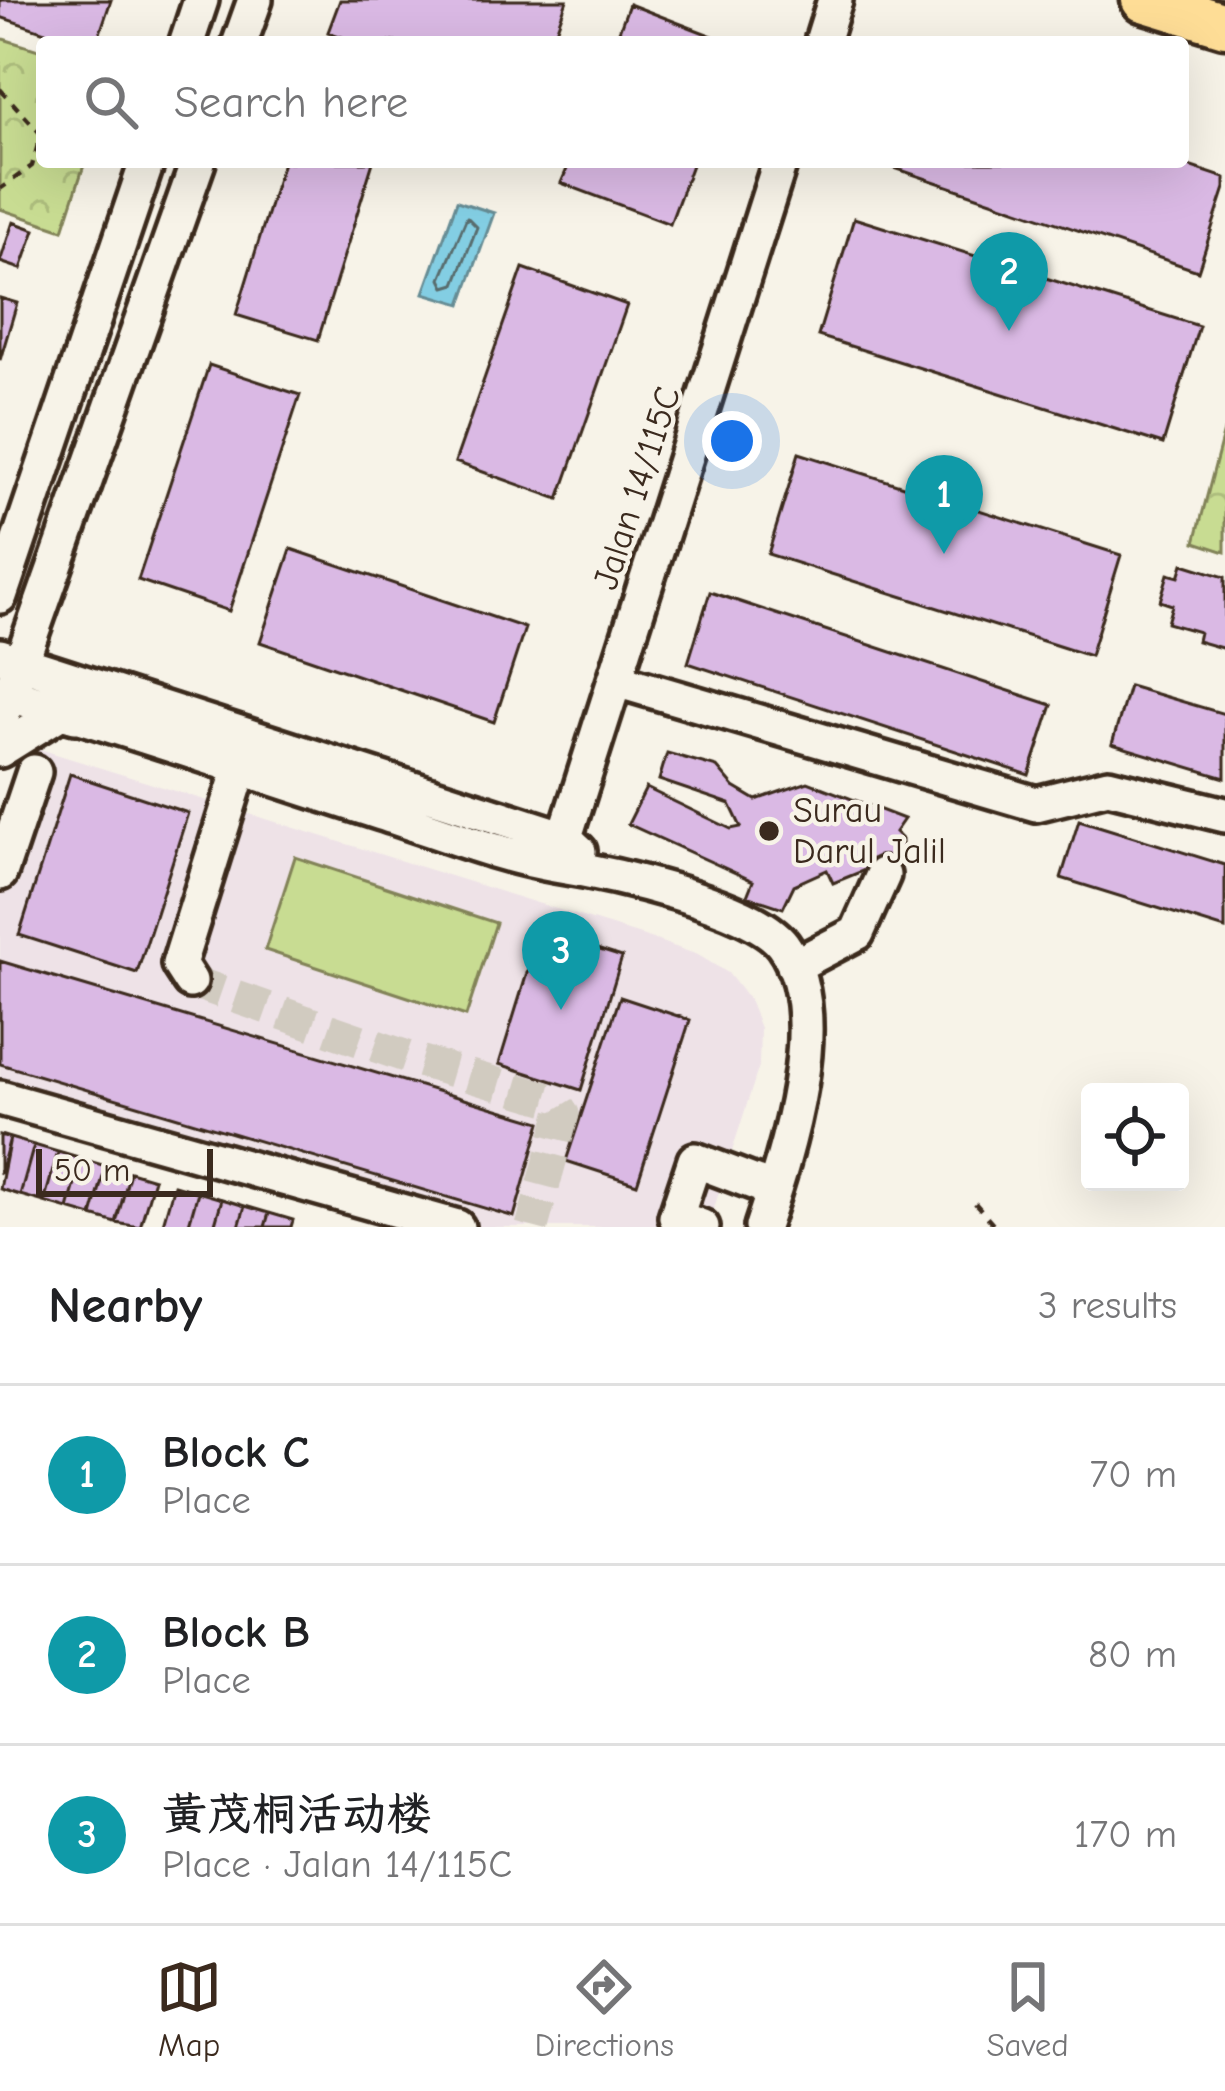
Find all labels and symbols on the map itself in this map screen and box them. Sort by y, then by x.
pin: 2 [970,232,1048,331]
street label: Jalan 14/115C [585,381,689,595]
your location [702,411,762,471]
pin: 1 [905,455,983,554]
place label: Surau Darul Jalil [793,790,946,872]
marker: Surau Darul Jalil [756,818,782,844]
pin: 3 [522,911,600,1010]
scale bar [36,1143,213,1196]

